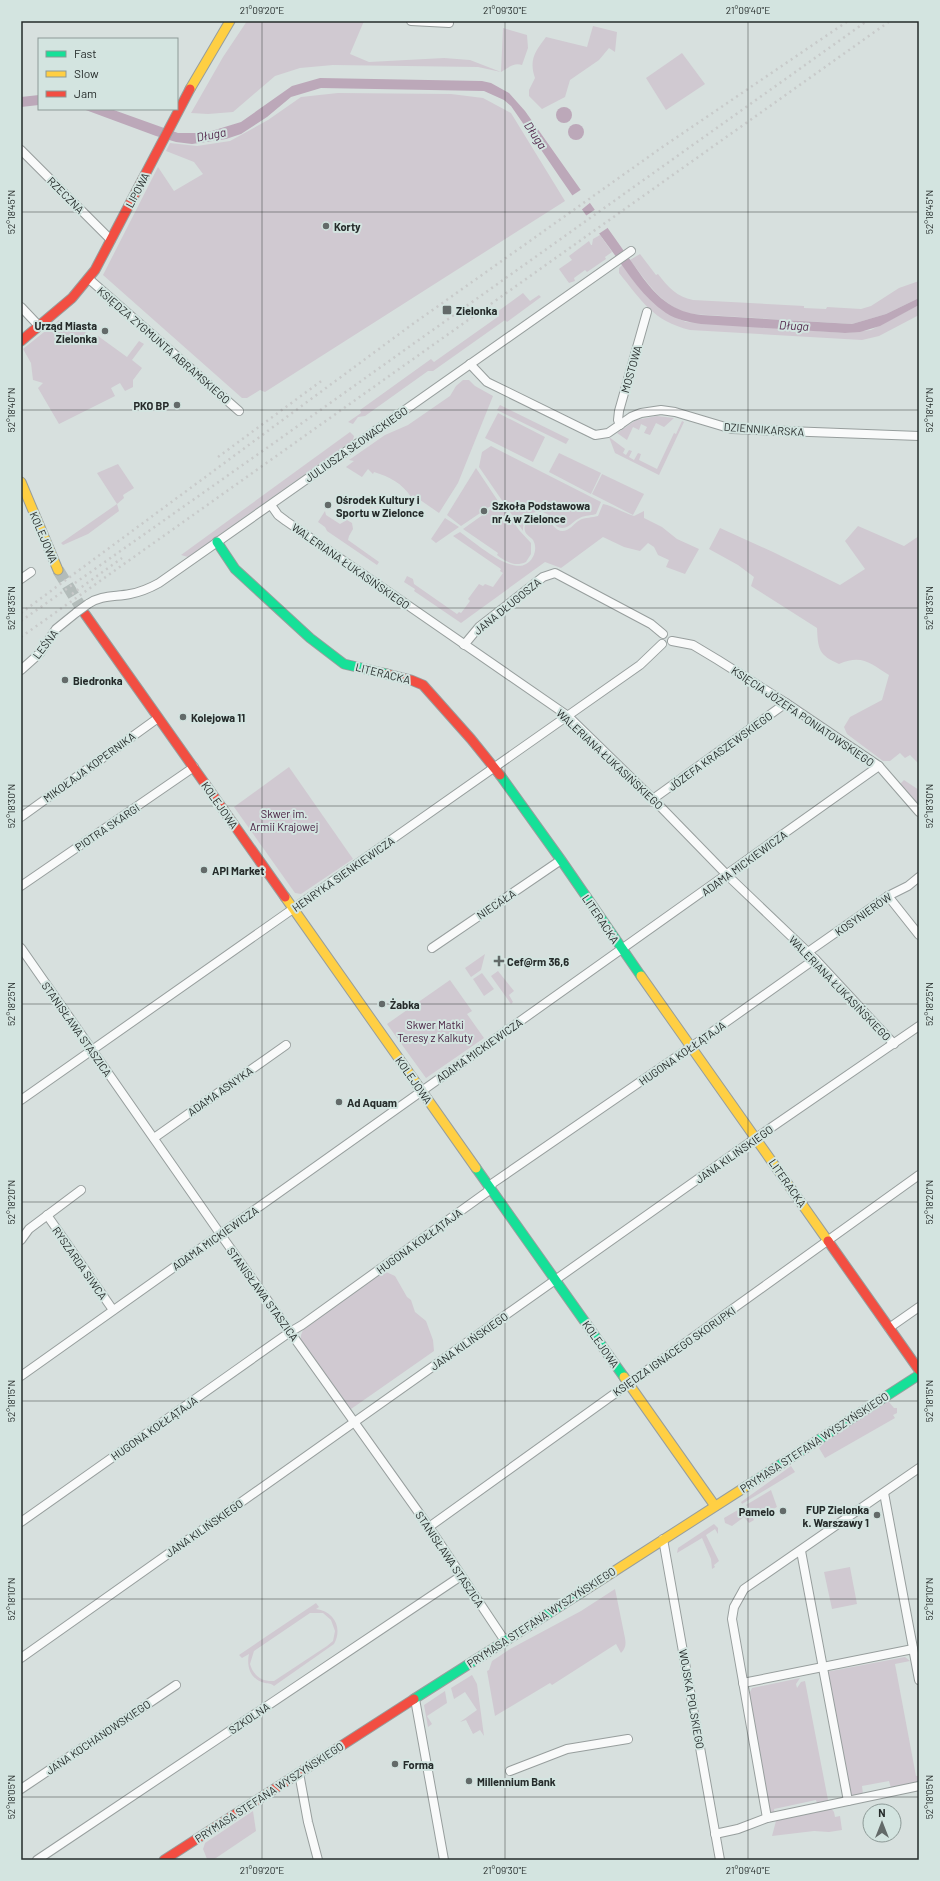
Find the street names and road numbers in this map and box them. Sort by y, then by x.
street label: LIPOWA [122,170,152,210]
street label: RZECZNA [45,174,87,216]
street label: KSIĘDZA ZYGMUNTA ABRAMSKIEGO [95,284,233,406]
street label: MOSTOWA [618,343,644,394]
street label: JULIUSZA SŁOWACKIEGO [302,403,410,484]
street label: DZIENNIKARSKA [723,420,805,438]
street label: KOLEJOWA [27,509,61,565]
street label: WALERIANA ŁUKASIŃSKIEGO [290,520,413,612]
street label: JANA DŁUGOSZA [471,575,543,637]
street label: LEŚNA [30,626,60,661]
street label: LITERACKA [354,660,412,686]
street label: KSIĘCIA JÓZEFA PONIATOWSKIEGO [729,663,877,769]
street label: WALERIANA ŁUKASIŃSKIEGO [554,706,666,812]
street label: JÓZEFA KRASZEWSKIEGO [665,709,775,793]
street label: MIKOŁAJA KOPERNIKA [40,729,138,805]
street label: KOLEJOWA [199,779,241,831]
street label: PIOTRA SKARGI [72,801,142,853]
street label: ADAMA MICKIEWICZA [699,827,789,898]
street label: HENRYKA SIENKIEWICZA [289,834,397,914]
street label: NIECAŁA [474,886,518,922]
street label: KOSYNIERÓW [832,890,894,938]
street label: LITERACKA [580,892,622,946]
street label: WALERIANA ŁUKASIŃSKIEGO [786,933,894,1043]
street label: STANISŁAWA STASZICA [39,979,115,1079]
street label: ADAMA MICKIEWICZA [433,1015,525,1085]
street label: HUGONA KOŁŁĄTAJA [636,1018,728,1088]
street label: KOLEJOWA [393,1054,435,1106]
street label: ADAMA ASNYKA [185,1063,255,1118]
street label: JANA KILIŃSKIEGO [693,1122,775,1186]
street label: LITERACKA [767,1156,810,1210]
street label: ADAMA MICKIEWICZA [169,1203,261,1273]
street label: HUGONA KOŁŁĄTAJA [374,1205,465,1276]
street label: RYSZARDA SIWCA [50,1224,110,1302]
street label: STANISŁAWA STASZICA [225,1245,302,1344]
street label: KSIĘDZA IGNACEGO SKORUPKI [610,1304,738,1398]
street label: JANA KILIŃSKIEGO [428,1309,510,1373]
street label: KOLEJOWA [580,1318,622,1370]
street label: PRYMASA STEFANA WYSZYŃSKIEGO [737,1389,891,1495]
street label: HUGONA KOŁŁĄTAJA [108,1393,200,1463]
street label: JANA KILIŃSKIEGO [163,1496,245,1560]
street label: STANISŁAWA STASZICA [413,1509,487,1610]
street label: PRYMASA STEFANA WYSZYŃSKIEGO [464,1564,618,1670]
street label: WOJSKA POLSKIEGO [677,1648,707,1750]
street label: JANA KOCHANOWSKIEGO [43,1697,153,1777]
street label: SZKOLNA [226,1700,272,1736]
street label: PRYMASA STEFANA WYSZYŃSKIEGO [192,1739,346,1845]

